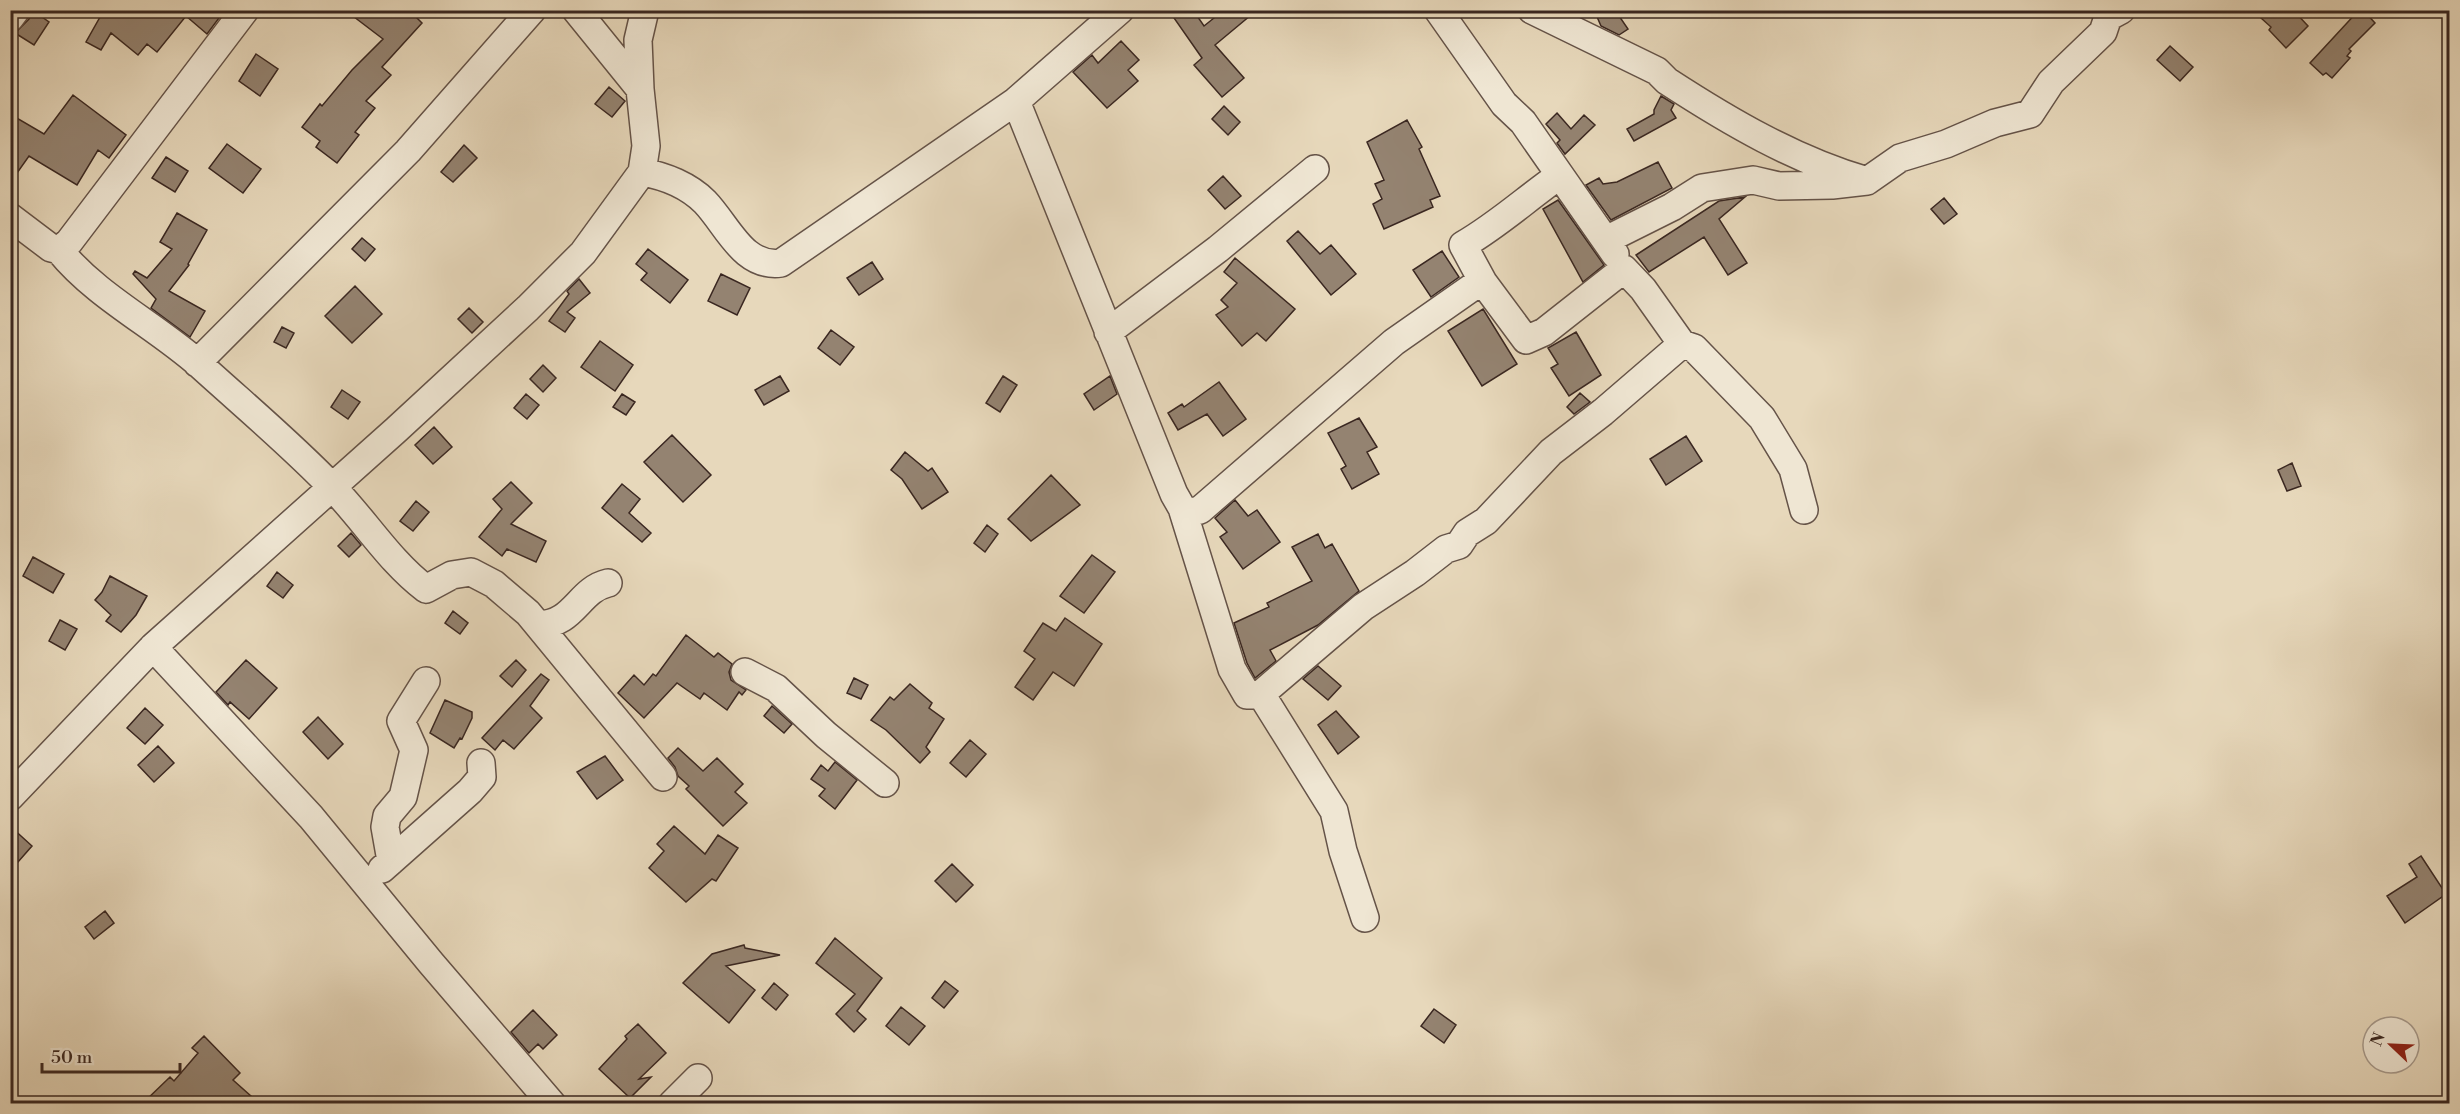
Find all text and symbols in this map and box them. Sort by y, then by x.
north arrow [2361,1015,2421,1075]
text: N [2366,1029,2390,1049]
scale bar [42,1036,180,1074]
text: 50 m [51,1046,93,1069]

